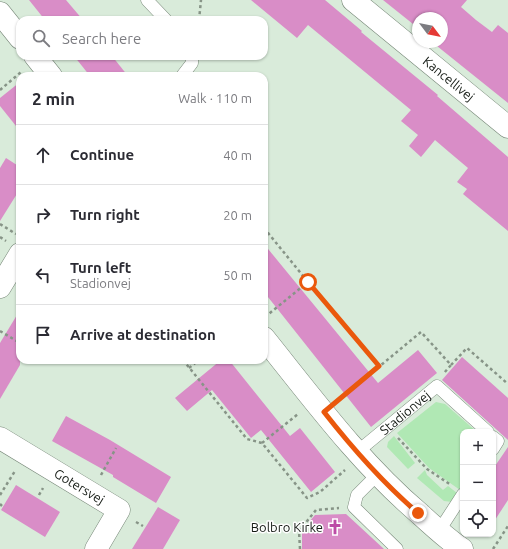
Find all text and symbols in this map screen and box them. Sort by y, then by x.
north arrow [412,12,448,48]
search box [16,16,268,60]
icon: search [30,27,52,49]
text: Search here [62,30,141,47]
street label: Kancellivej [421,54,477,104]
text: 2 min [32,89,75,108]
text: Walk · 110 m [178,91,252,105]
icon: ahead [32,144,54,166]
text: Continue [70,146,134,163]
text: 40 m [223,148,252,162]
icon: right [32,204,54,226]
text: Turn right [70,206,140,223]
text: 20 m [223,208,252,222]
text: Turn left [70,259,131,276]
icon: left [32,264,54,286]
text: 50 m [223,268,252,282]
route start [299,273,317,291]
text: Stadionvej [70,276,131,290]
icon: arrive [32,324,54,346]
text: Arrive at destination [70,326,216,343]
street label: Stadionvej [377,388,433,437]
map controls [460,429,496,537]
button: + [460,429,496,465]
button: − [460,465,496,501]
street label: Gotersvej [52,466,107,507]
button: locate [460,501,496,537]
route end [409,504,427,522]
church icon: Bolbro Kirke [326,518,344,536]
place label: Bolbro Kirke [251,520,323,534]

